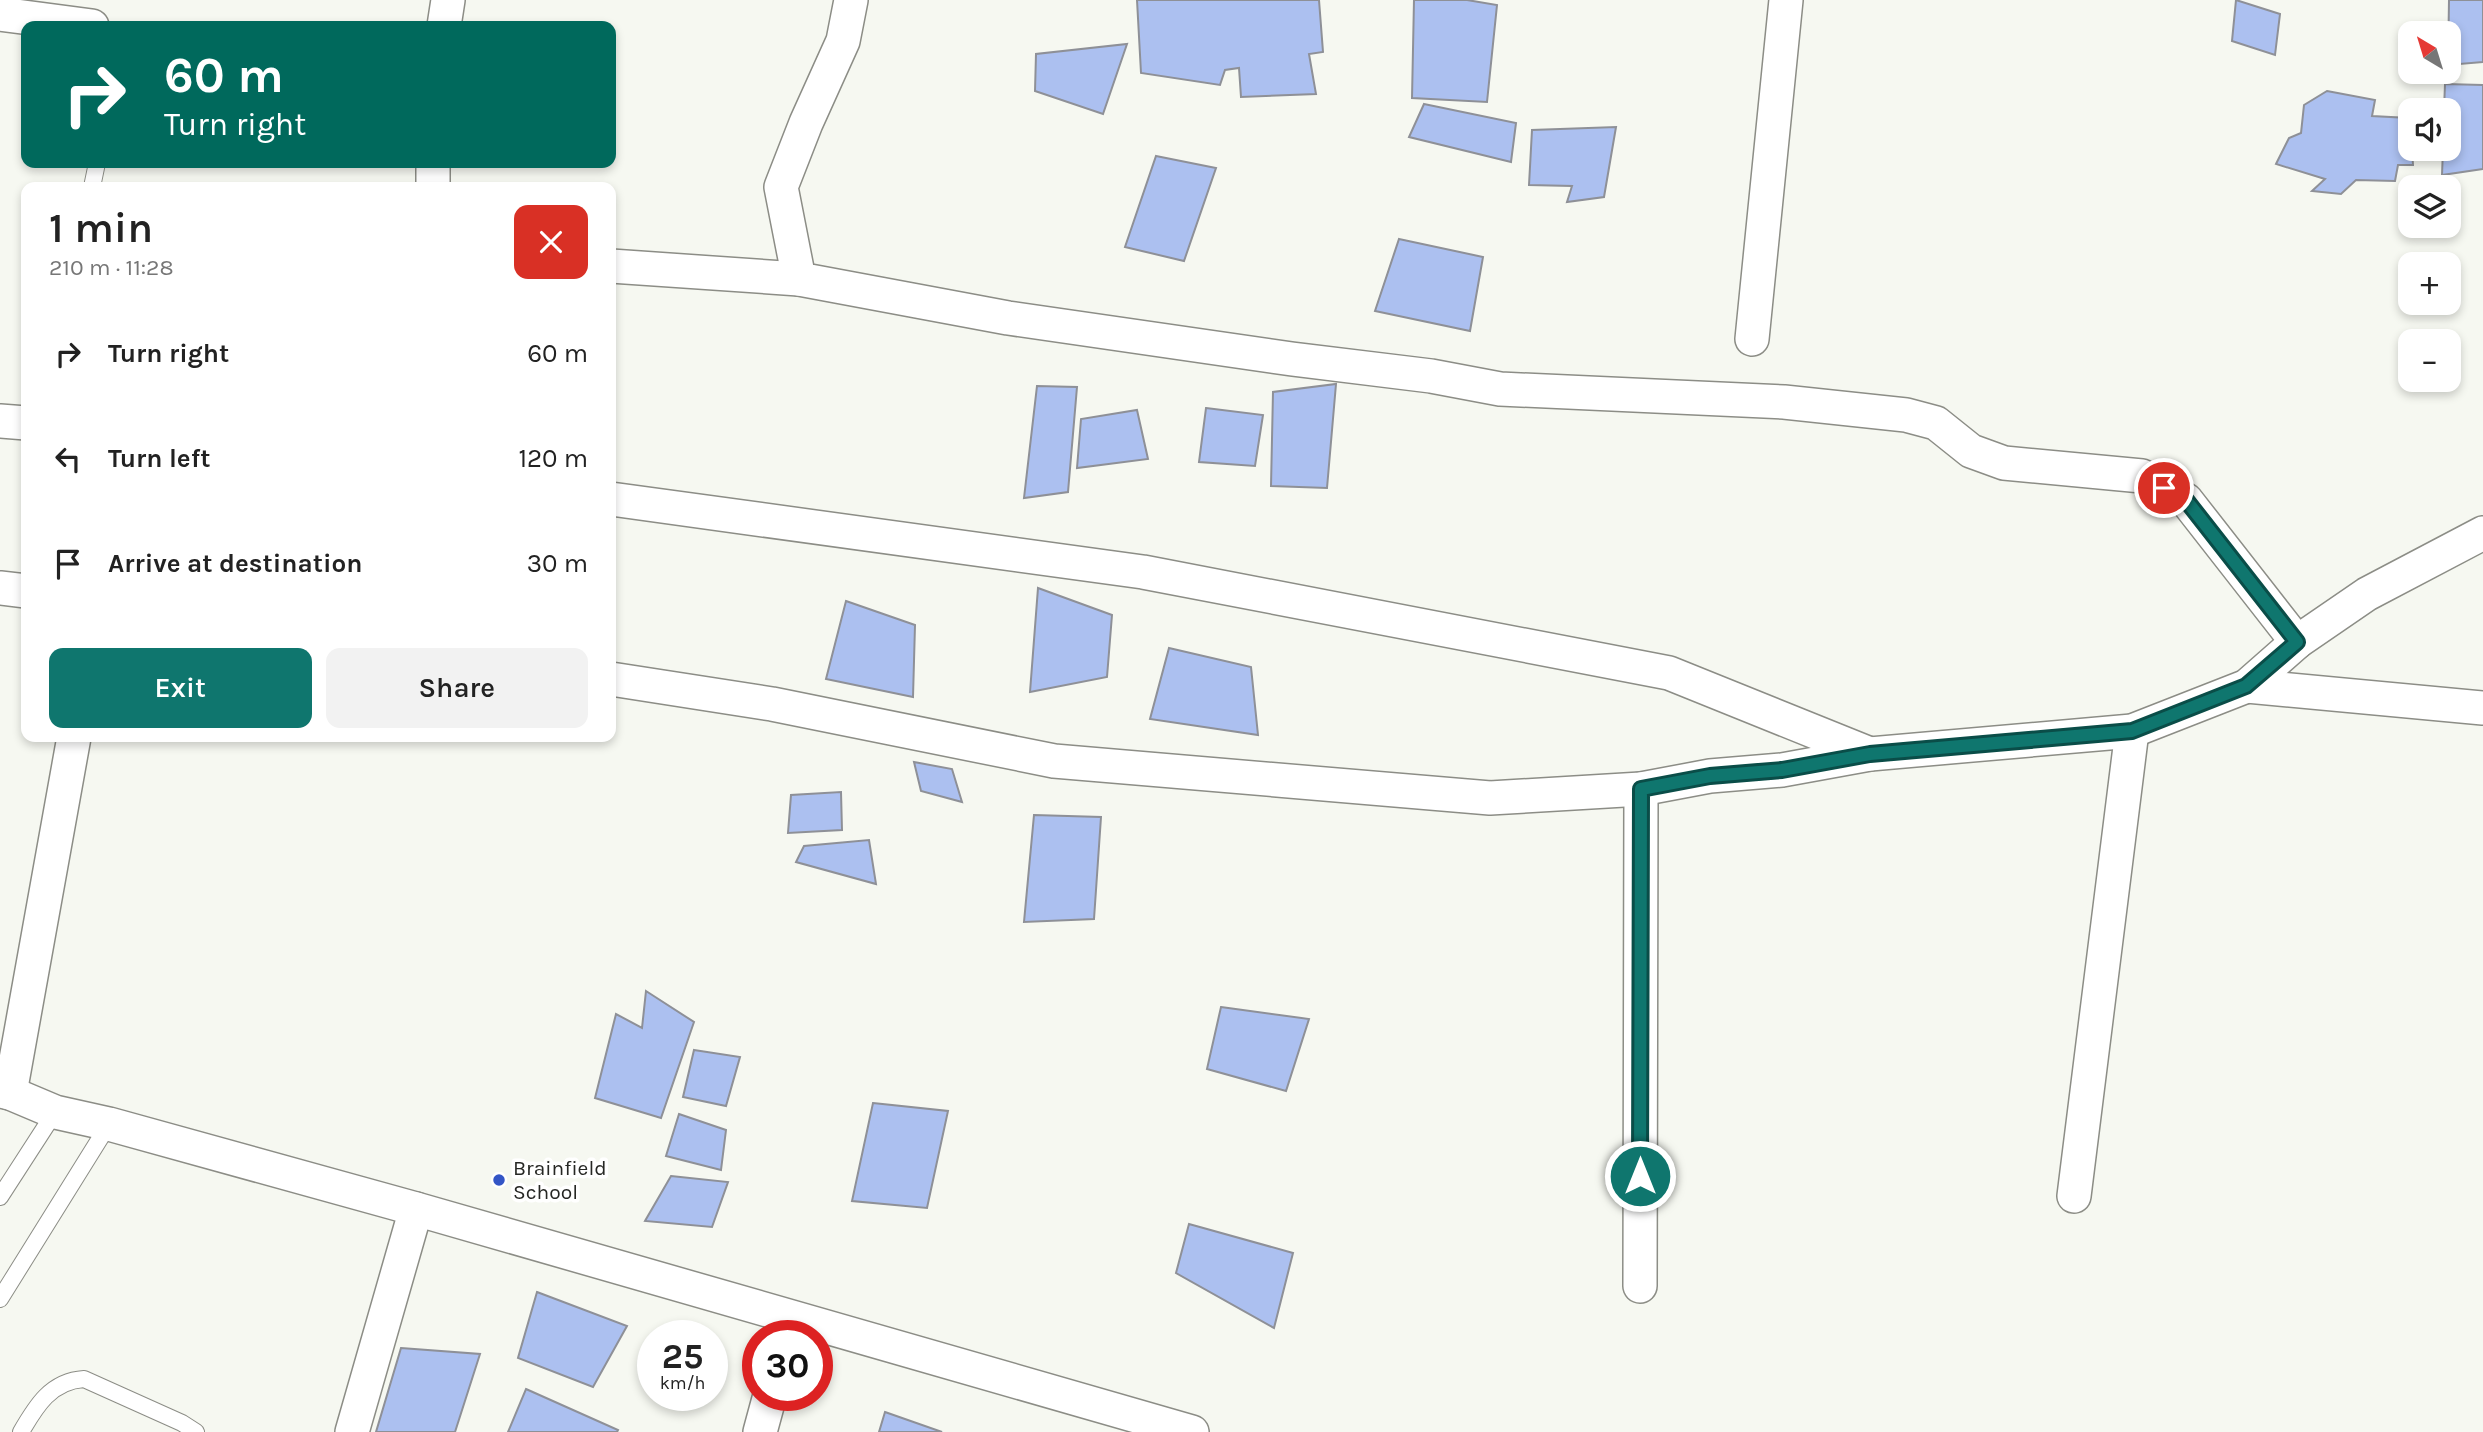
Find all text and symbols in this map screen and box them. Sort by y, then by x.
north arrow [2398,21,2460,84]
map controls [2398,21,2461,392]
text: 60 m [164,47,284,104]
icon: right [49,49,140,140]
button: sound [2398,98,2461,161]
text: Turn right [164,106,306,143]
button: layers [2398,175,2461,238]
text: 1 min [49,203,153,253]
button: close [514,205,588,279]
button: + [2398,252,2461,315]
text: 210 m · 11:28 [49,254,174,281]
button: − [2398,329,2461,392]
icon: right [49,335,87,373]
text: Turn right [108,338,229,369]
text: 60 m [527,338,588,369]
icon: left [49,440,87,478]
text: Turn left [108,443,210,474]
text: 120 m [518,443,588,474]
pin [2134,458,2194,518]
icon: arrive [2145,469,2183,507]
icon: arrive [49,545,87,583]
text: Arrive at destination [108,548,362,579]
text: 30 m [527,548,588,579]
button: Exit [49,648,312,728]
button: Share [326,648,588,728]
position arrow [1603,1139,1677,1213]
place label: Brainfield School [513,1156,607,1204]
marker: Brainfield School [491,1172,507,1188]
speed limit sign: 30 [742,1320,833,1411]
text: 25 [662,1336,703,1377]
text: km/h [660,1372,705,1394]

